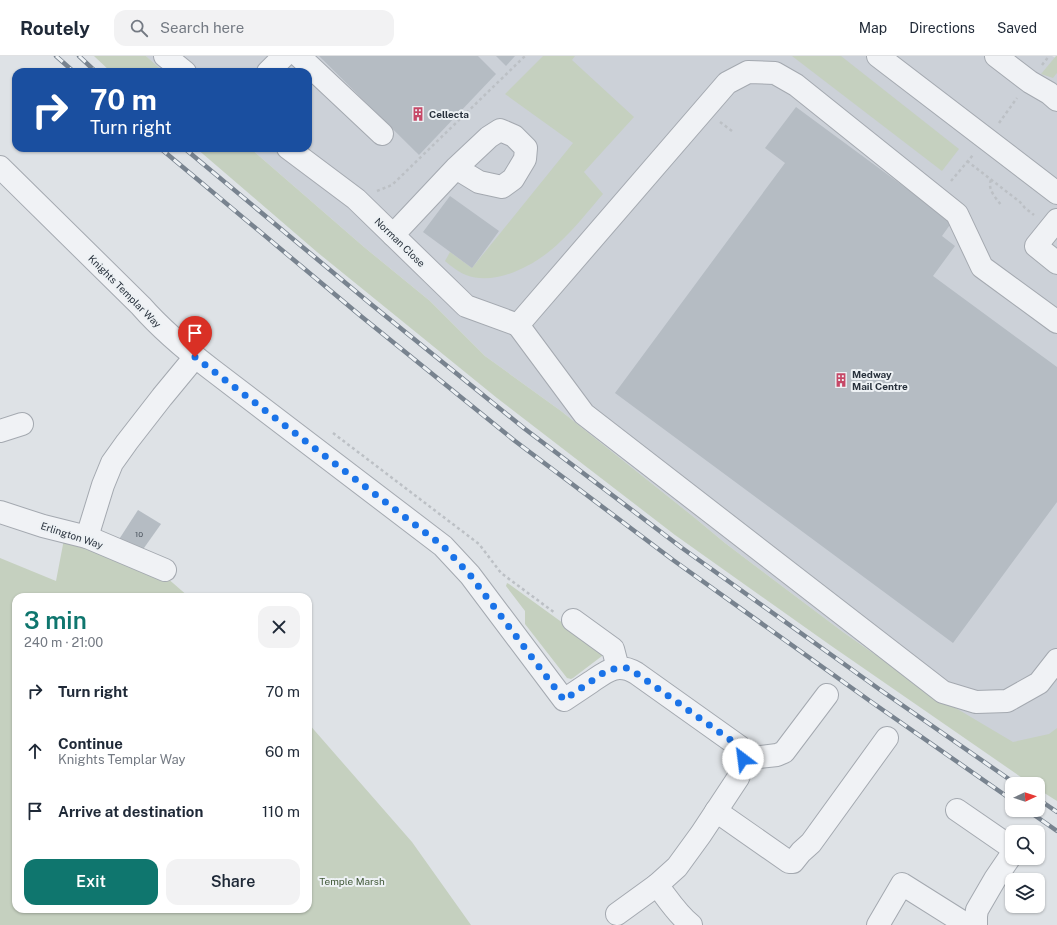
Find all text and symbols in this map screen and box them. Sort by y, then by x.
search box [114,10,394,46]
text: Routely [20,17,90,39]
icon: search [128,17,150,39]
text: Search here [160,19,244,36]
text: Map [859,20,887,36]
text: Directions [909,20,975,36]
text: Saved [997,20,1037,36]
text: 70 m [90,83,157,116]
icon: right [24,84,76,136]
building icon: Cellecta [410,106,426,122]
place label: Cellecta [429,108,469,120]
text: Turn right [90,117,172,138]
street label: Norman Close [372,215,428,269]
street label: Knights Templar Way [86,252,164,330]
pin [178,316,212,357]
icon: arrive [184,322,206,344]
place label: Medway Mail Centre [852,368,908,392]
building icon: Medway Mail Centre [833,372,849,388]
street label: Erlington Way [39,519,105,551]
house number: 10 [135,529,143,539]
text: 3 min [24,606,87,634]
button: close [258,606,300,648]
text: 240 m · 21:00 [24,635,103,650]
icon: right [24,680,46,702]
text: Turn right [58,683,128,700]
text: 70 m [265,683,300,700]
text: Continue [58,735,123,752]
position arrow [722,738,764,780]
icon: ahead [24,740,46,762]
text: 60 m [265,743,300,760]
text: Knights Templar Way [58,752,186,767]
north arrow [1005,777,1045,817]
map controls [1005,777,1045,913]
icon: arrive [24,800,46,822]
text: Arrive at destination [58,803,203,820]
text: 110 m [262,803,300,820]
button: search [1005,825,1045,865]
button: Exit [24,859,158,905]
button: Share [166,859,300,905]
button: layers [1005,873,1045,913]
park label: Temple Marsh [319,875,385,887]

